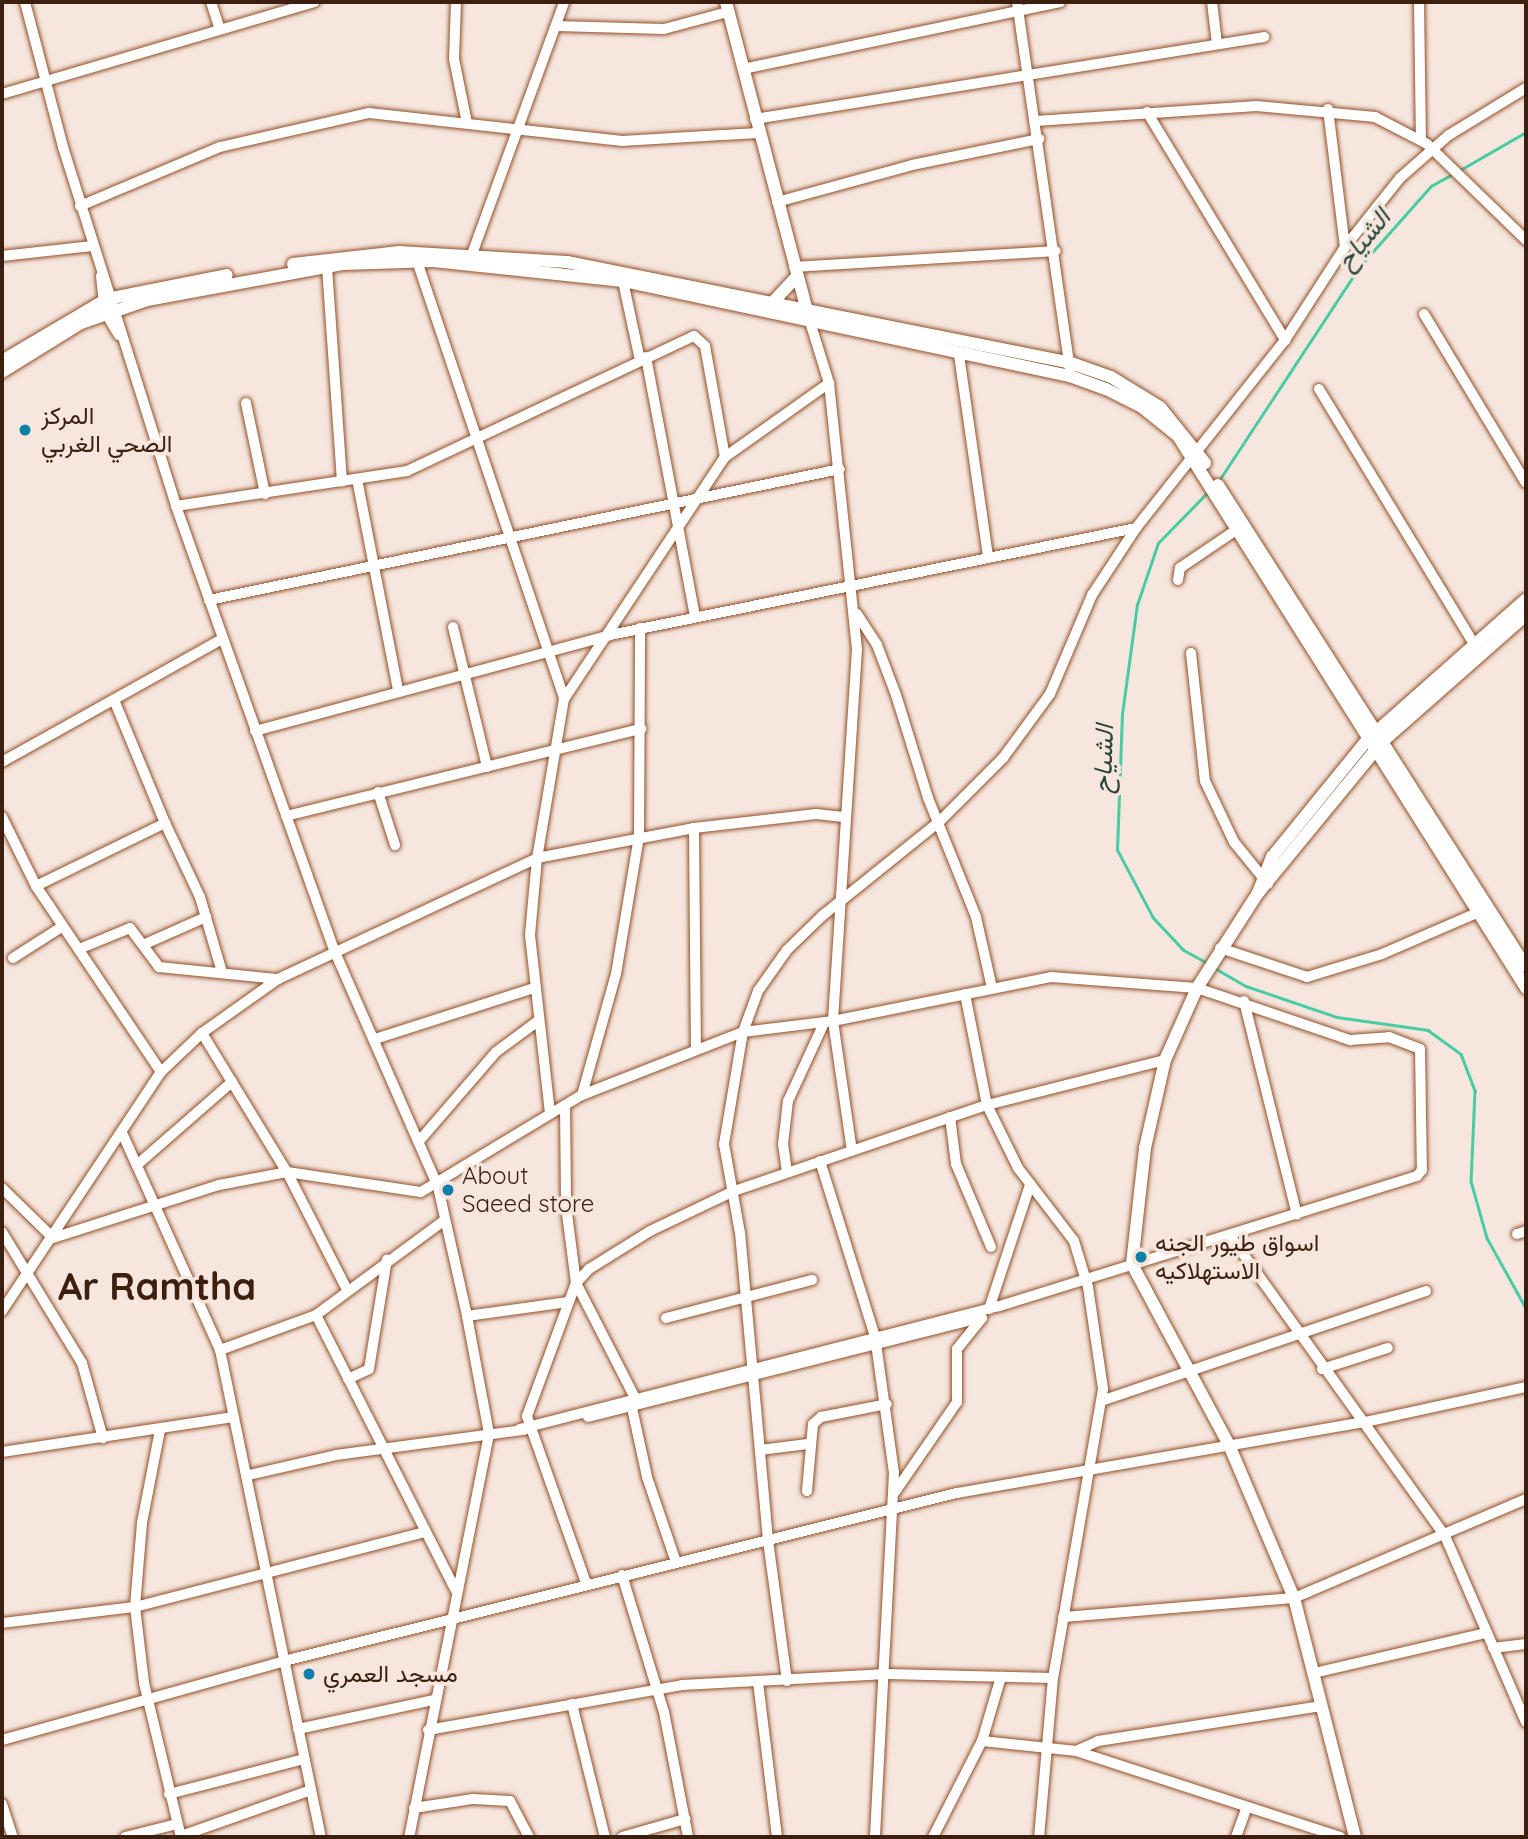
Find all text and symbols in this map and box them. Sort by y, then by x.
water label: الشياح [1329,202,1397,276]
place label: المركز الصحي الغربي [41,402,172,458]
marker: المركز الصحي الغربي [15,420,35,440]
water label: الشياح [1086,724,1120,794]
place label: About Saeed store [462,1162,594,1218]
marker: About Saeed store [440,1182,456,1198]
place label: اسواق طيور الجنه الاستهلاكيه [1155,1229,1319,1285]
marker: اسواق طيور الجنه الاستهلاكيه [1133,1249,1149,1265]
district label: Ar Ramtha [58,1264,256,1310]
place label: مسجد العمري [323,1660,458,1688]
marker: مسجد العمري [301,1666,317,1682]

